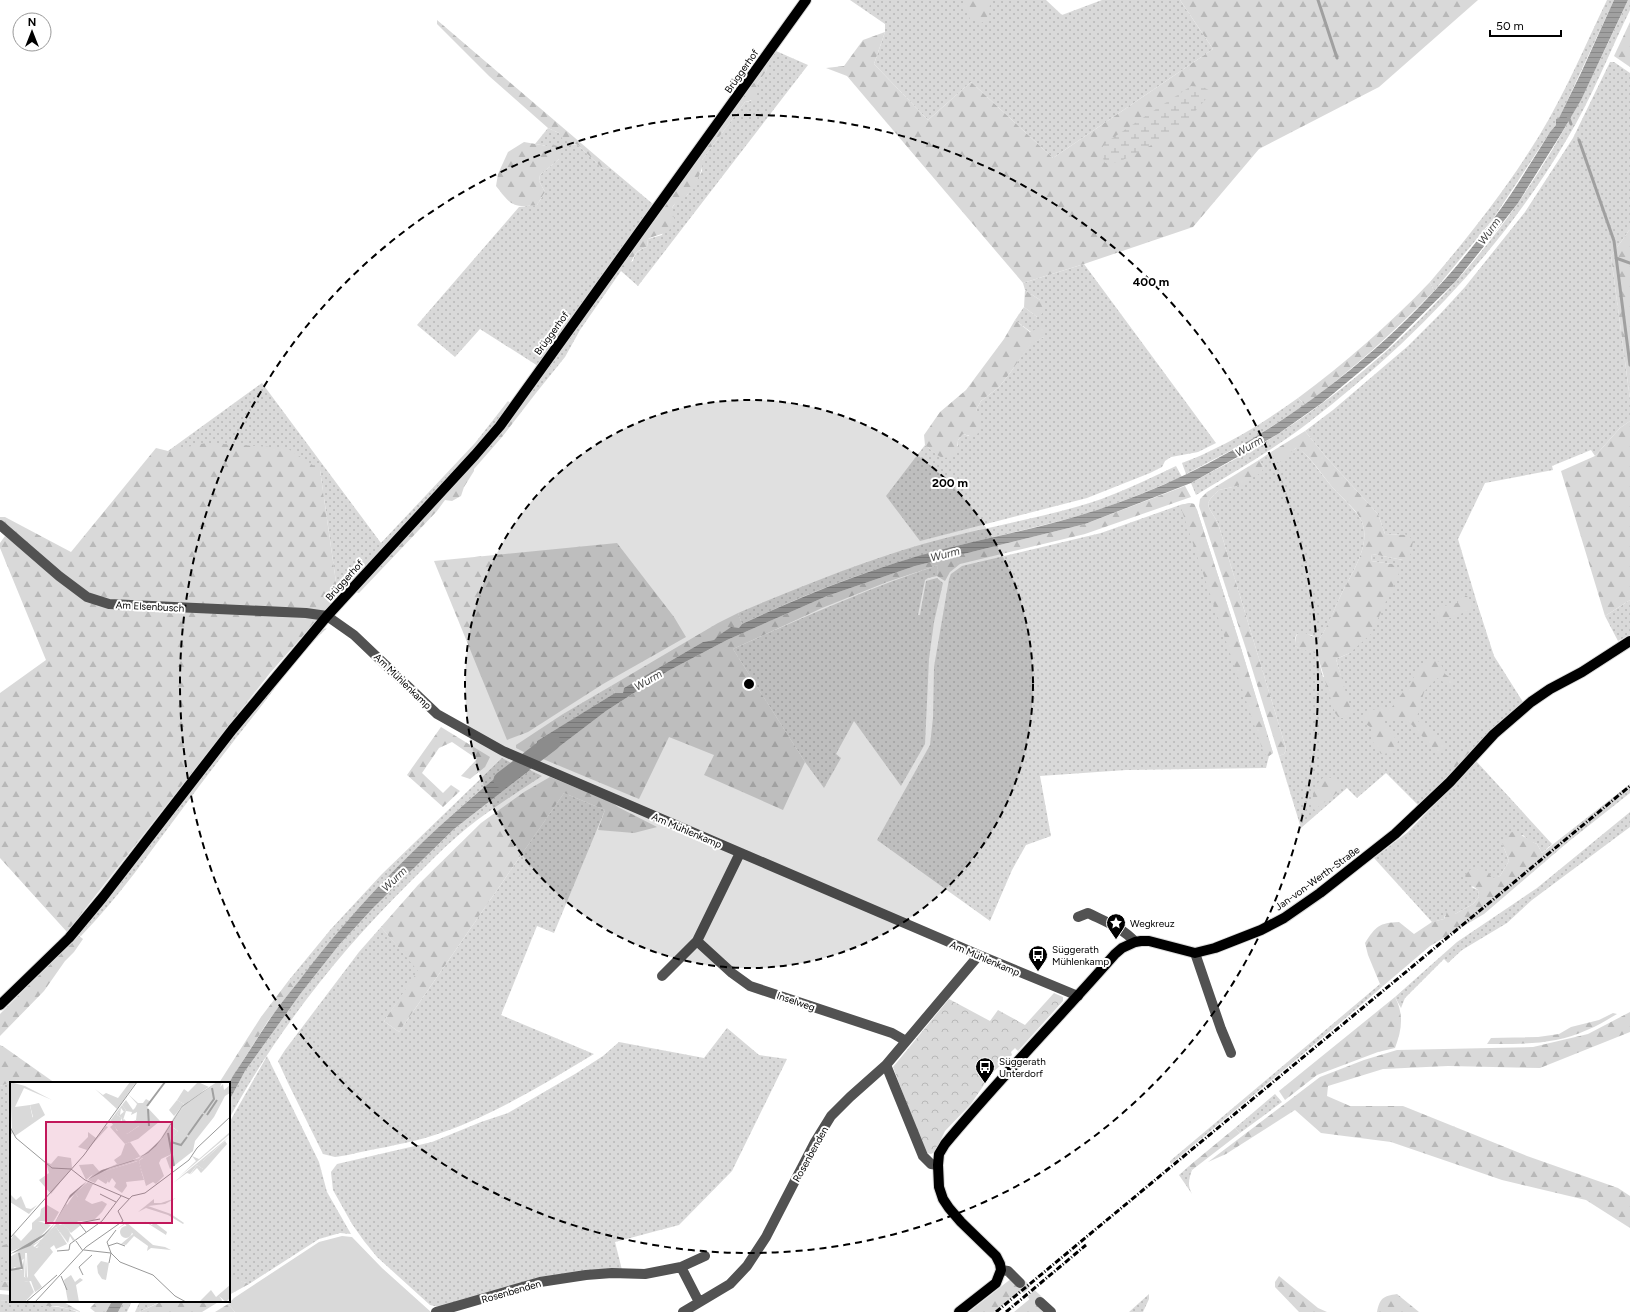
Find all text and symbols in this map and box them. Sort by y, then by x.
north arrow [12,12,52,52]
scale bar [1490,12,1561,38]
text: N [28,16,36,29]
text: 50 m [1496,19,1524,33]
street label: Brüggerhof [722,47,761,96]
water label: Wurm [1476,215,1504,247]
text: 400 m [1133,275,1169,289]
street label: Brüggerhof [531,309,572,358]
water label: Wurm [1233,433,1266,460]
text: 200 m [932,476,968,490]
water label: Wurm [929,544,962,564]
street label: Brüggerhof [323,557,366,604]
street label: Am Elsenbusch [115,598,185,615]
street label: Am Mühlenkamp [371,651,434,712]
water label: Wurm [632,667,665,694]
centre of rings [742,677,756,691]
street label: Am Mühlenkamp [650,810,724,851]
street label: Jan-von-Werth-Straße [1272,843,1363,914]
water label: Wurm [379,864,410,894]
place icon: Wegkreuz [1105,912,1127,940]
place label: Wegkreuz [1130,917,1175,930]
street label: Am Mühlenkamp [948,938,1022,979]
place label: Süggerath Mühlenkamp [1052,943,1109,968]
bus stop icon: Süggerath Mühlenkamp [1027,944,1049,972]
street label: Inselweg [775,989,817,1014]
place label: Süggerath Unterdorf [999,1055,1046,1080]
bus stop icon: Süggerath Unterdorf [974,1056,996,1084]
inset map [10,1082,230,1302]
street label: Rosenbenden [790,1124,831,1184]
street label: Rosenbenden [480,1277,543,1306]

